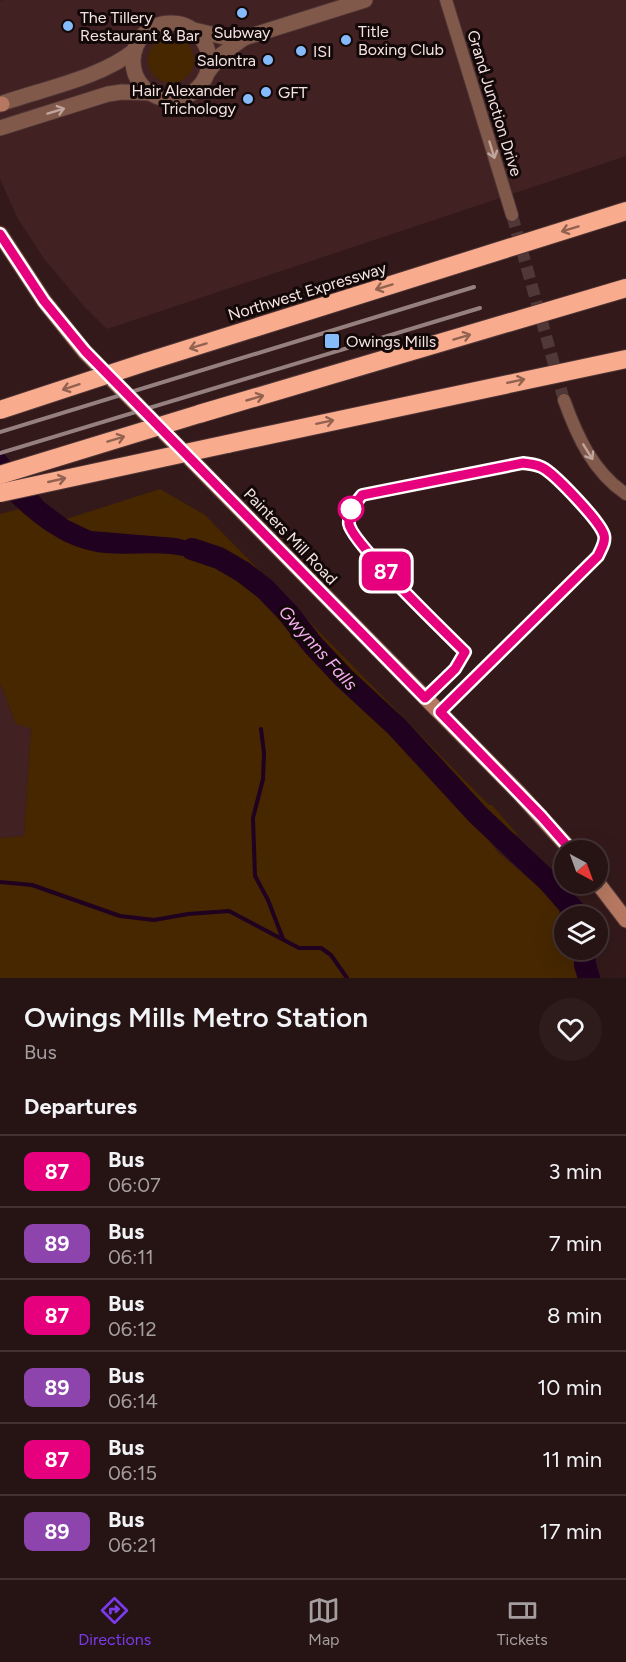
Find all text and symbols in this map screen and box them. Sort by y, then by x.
marker: Subway [235,6,249,20]
place label: The Tillery Restaurant & Bar [80,8,200,45]
marker: The Tillery Restaurant & Bar [61,19,75,33]
place label: Title Boxing Club [358,22,444,59]
place label: Subway [214,23,271,42]
street label: Grand Junction Drive [463,28,526,179]
marker: Title Boxing Club [339,33,353,47]
place label: ISI [313,42,332,61]
marker: ISI [294,44,308,58]
place label: Salontra [197,51,256,70]
marker: Salontra [261,53,275,67]
place label: Hair Alexander Trichology [132,81,237,118]
place label: GFT [278,83,308,102]
marker: GFT [259,85,273,99]
marker: Hair Alexander Trichology [241,92,255,106]
one-way arrow [46,105,65,116]
one-way arrow [487,140,498,159]
one-way arrow [561,224,580,235]
street label: Northwest Expressway [226,258,389,325]
one-way arrow [375,282,394,293]
one-way arrow [452,331,471,342]
marker: Owings Mills [323,332,341,350]
place label: Owings Mills [346,332,436,351]
one-way arrow [189,341,208,352]
one-way arrow [505,375,525,386]
one-way arrow [62,382,81,393]
one-way arrow [245,392,264,403]
one-way arrow [315,416,334,427]
one-way arrow [106,433,125,444]
one-way arrow [582,443,594,460]
one-way arrow [47,474,66,486]
street label: Painters Mill Road [240,484,341,588]
unlabelled marker [338,496,364,522]
line badge: 87 [359,552,413,590]
text: 87 [374,559,398,584]
water label: Gwynns Falls [274,601,362,695]
north arrow [554,840,608,894]
map controls [554,840,608,960]
button: layers [554,906,608,960]
button: heart [539,998,602,1061]
text: Owings Mills Metro Station [24,1000,368,1034]
text: Bus [24,1040,57,1064]
text: Departures [24,1093,137,1120]
text: Bus [108,1146,144,1173]
text: 3 min [548,1158,602,1185]
text: 87 [45,1159,69,1184]
text: 06:07 [108,1173,161,1197]
text: Bus [108,1218,144,1245]
text: 7 min [549,1230,602,1257]
text: 89 [44,1231,70,1256]
text: 06:11 [108,1245,154,1269]
text: Bus [108,1290,144,1317]
text: 8 min [547,1302,602,1329]
text: 87 [45,1303,69,1328]
text: 06:12 [108,1317,157,1341]
text: Bus [108,1362,144,1389]
text: 10 min [537,1374,602,1401]
text: 89 [44,1375,70,1400]
text: 06:14 [108,1389,158,1413]
text: Bus [108,1434,144,1461]
text: 11 min [542,1446,602,1473]
text: 87 [45,1447,69,1472]
text: 06:15 [108,1461,157,1485]
text: Bus [108,1506,144,1533]
text: 17 min [540,1518,602,1545]
text: 89 [44,1519,70,1544]
text: 06:21 [108,1533,157,1557]
tab: Directions [78,1594,151,1649]
tab: Map [307,1594,340,1649]
tab: Tickets [497,1594,548,1649]

